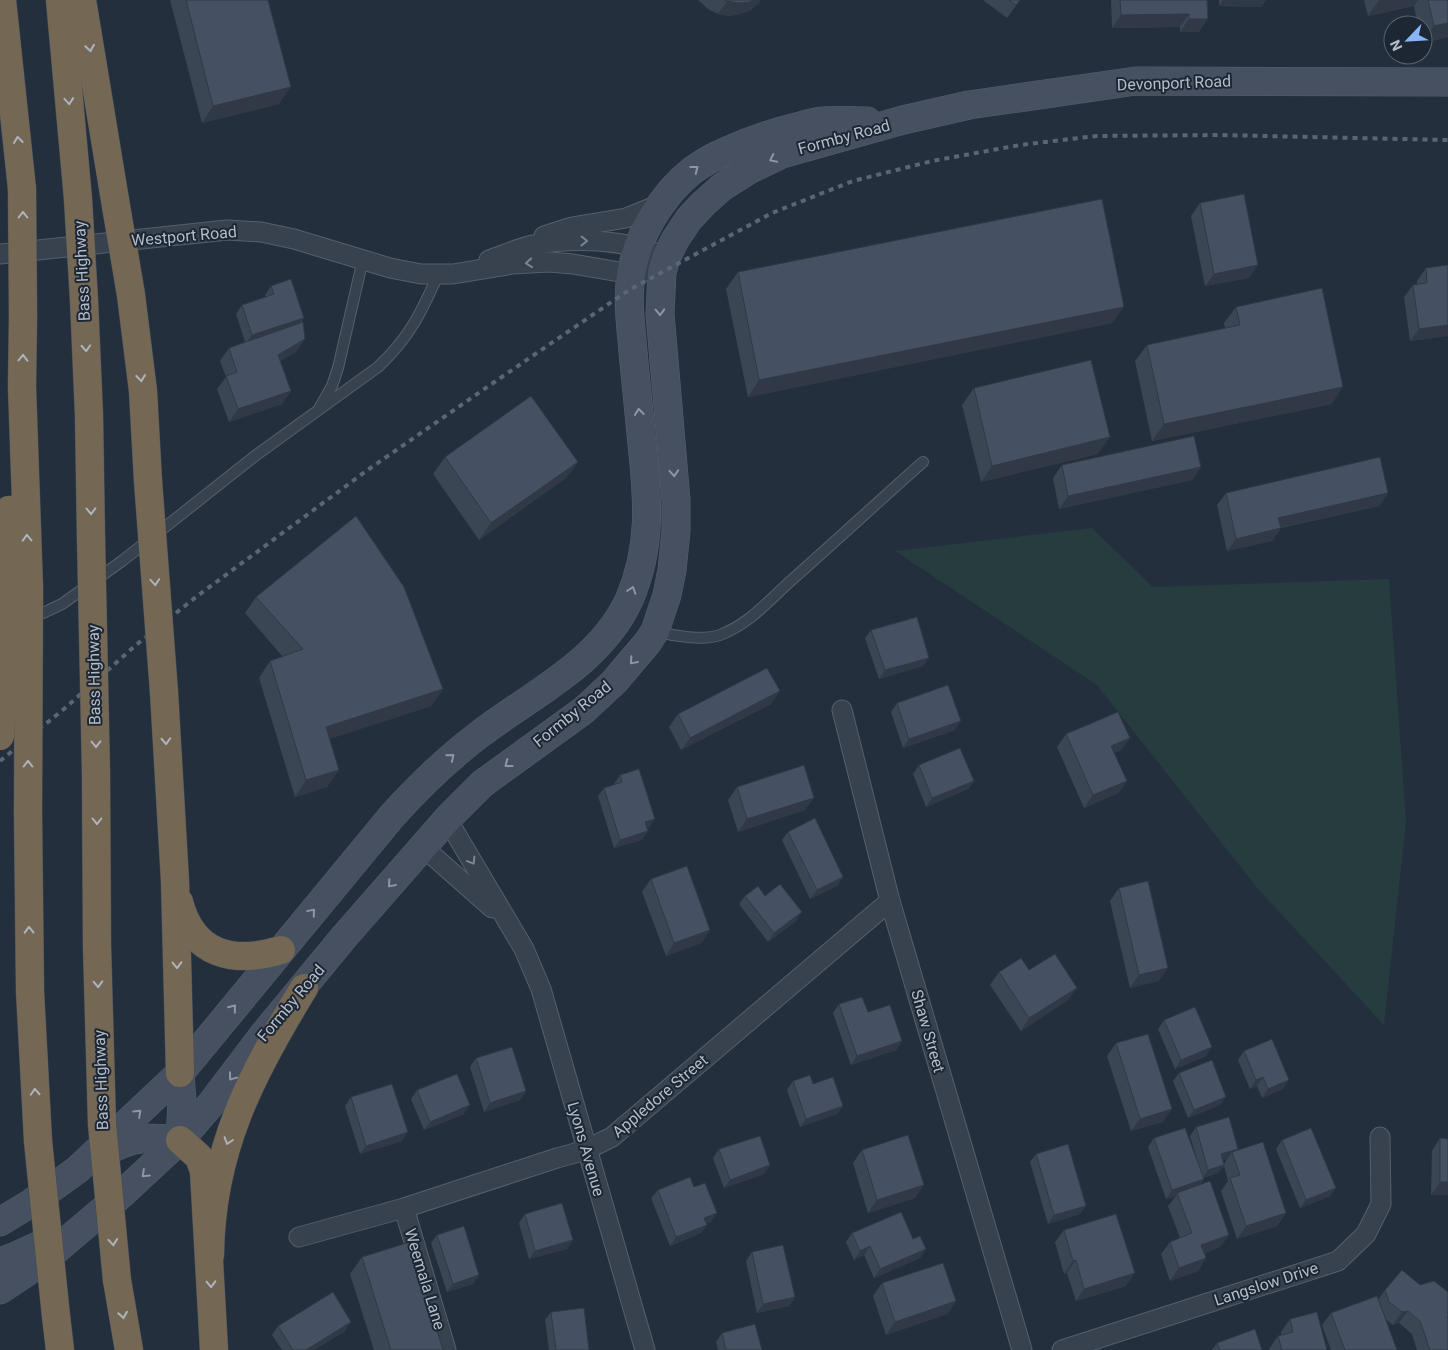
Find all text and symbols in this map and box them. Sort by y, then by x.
north arrow [1383,15,1433,65]
text: N [1387,38,1406,53]
one-way arrow [84,44,94,52]
street label: Devonport Road [1117,72,1231,94]
one-way arrow [63,97,74,105]
street label: Formby Road [796,116,892,158]
one-way arrow [12,136,23,144]
one-way arrow [769,152,778,162]
one-way arrow [689,167,698,175]
one-way arrow [18,211,28,218]
street label: Bass Highway [70,220,94,322]
street label: Westport Road [130,222,238,250]
one-way arrow [580,236,588,246]
one-way arrow [525,257,533,268]
one-way arrow [655,308,666,316]
one-way arrow [81,345,91,353]
one-way arrow [18,354,28,362]
one-way arrow [136,374,146,382]
one-way arrow [634,408,645,416]
one-way arrow [668,470,679,478]
one-way arrow [85,507,96,515]
one-way arrow [22,534,32,542]
one-way arrow [150,578,161,586]
one-way arrow [626,586,636,595]
street label: Bass Highway [84,624,104,725]
one-way arrow [629,655,638,664]
street label: Formby Road [529,677,615,751]
one-way arrow [161,737,172,745]
one-way arrow [91,741,101,749]
one-way arrow [446,754,455,763]
one-way arrow [505,759,514,767]
one-way arrow [23,760,33,768]
one-way arrow [92,818,102,826]
one-way arrow [465,856,475,865]
one-way arrow [388,878,397,887]
one-way arrow [307,909,315,918]
one-way arrow [24,926,34,934]
one-way arrow [172,961,182,969]
street label: Formby Road [253,961,329,1045]
one-way arrow [93,980,104,988]
street label: Shaw Street [907,987,949,1075]
one-way arrow [228,1005,236,1014]
street label: Bass Highway [90,1029,112,1131]
street label: Appledore Street [608,1051,712,1141]
one-way arrow [230,1071,238,1080]
one-way arrow [30,1088,41,1096]
street label: Lyons Avenue [563,1099,609,1199]
one-way arrow [133,1110,142,1119]
one-way arrow [223,1136,233,1144]
one-way arrow [141,1168,150,1177]
street label: Weemala Lane [401,1226,449,1332]
one-way arrow [108,1238,119,1246]
street label: Langslow Drive [1212,1258,1320,1310]
one-way arrow [206,1280,217,1288]
one-way arrow [117,1311,127,1319]

